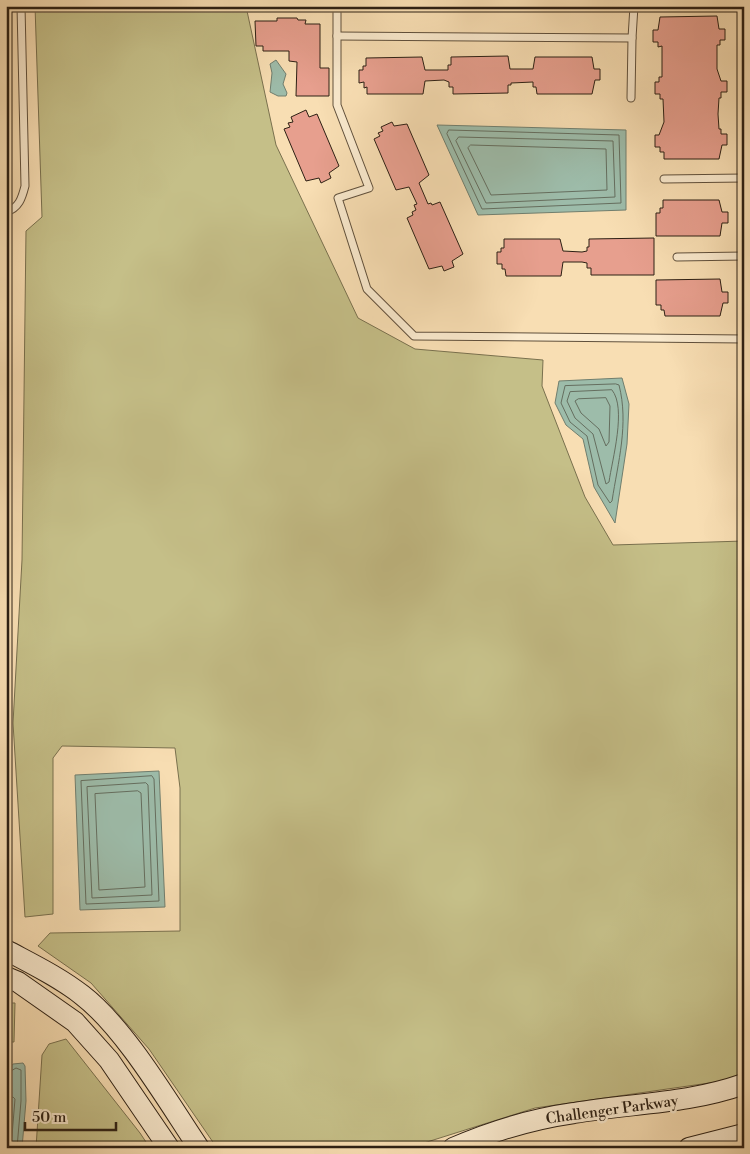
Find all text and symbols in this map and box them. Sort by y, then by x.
street label: Challenger Parkway [545,1091,680,1129]
scale bar [25,1099,116,1131]
text: 50 m [32,1108,66,1127]

